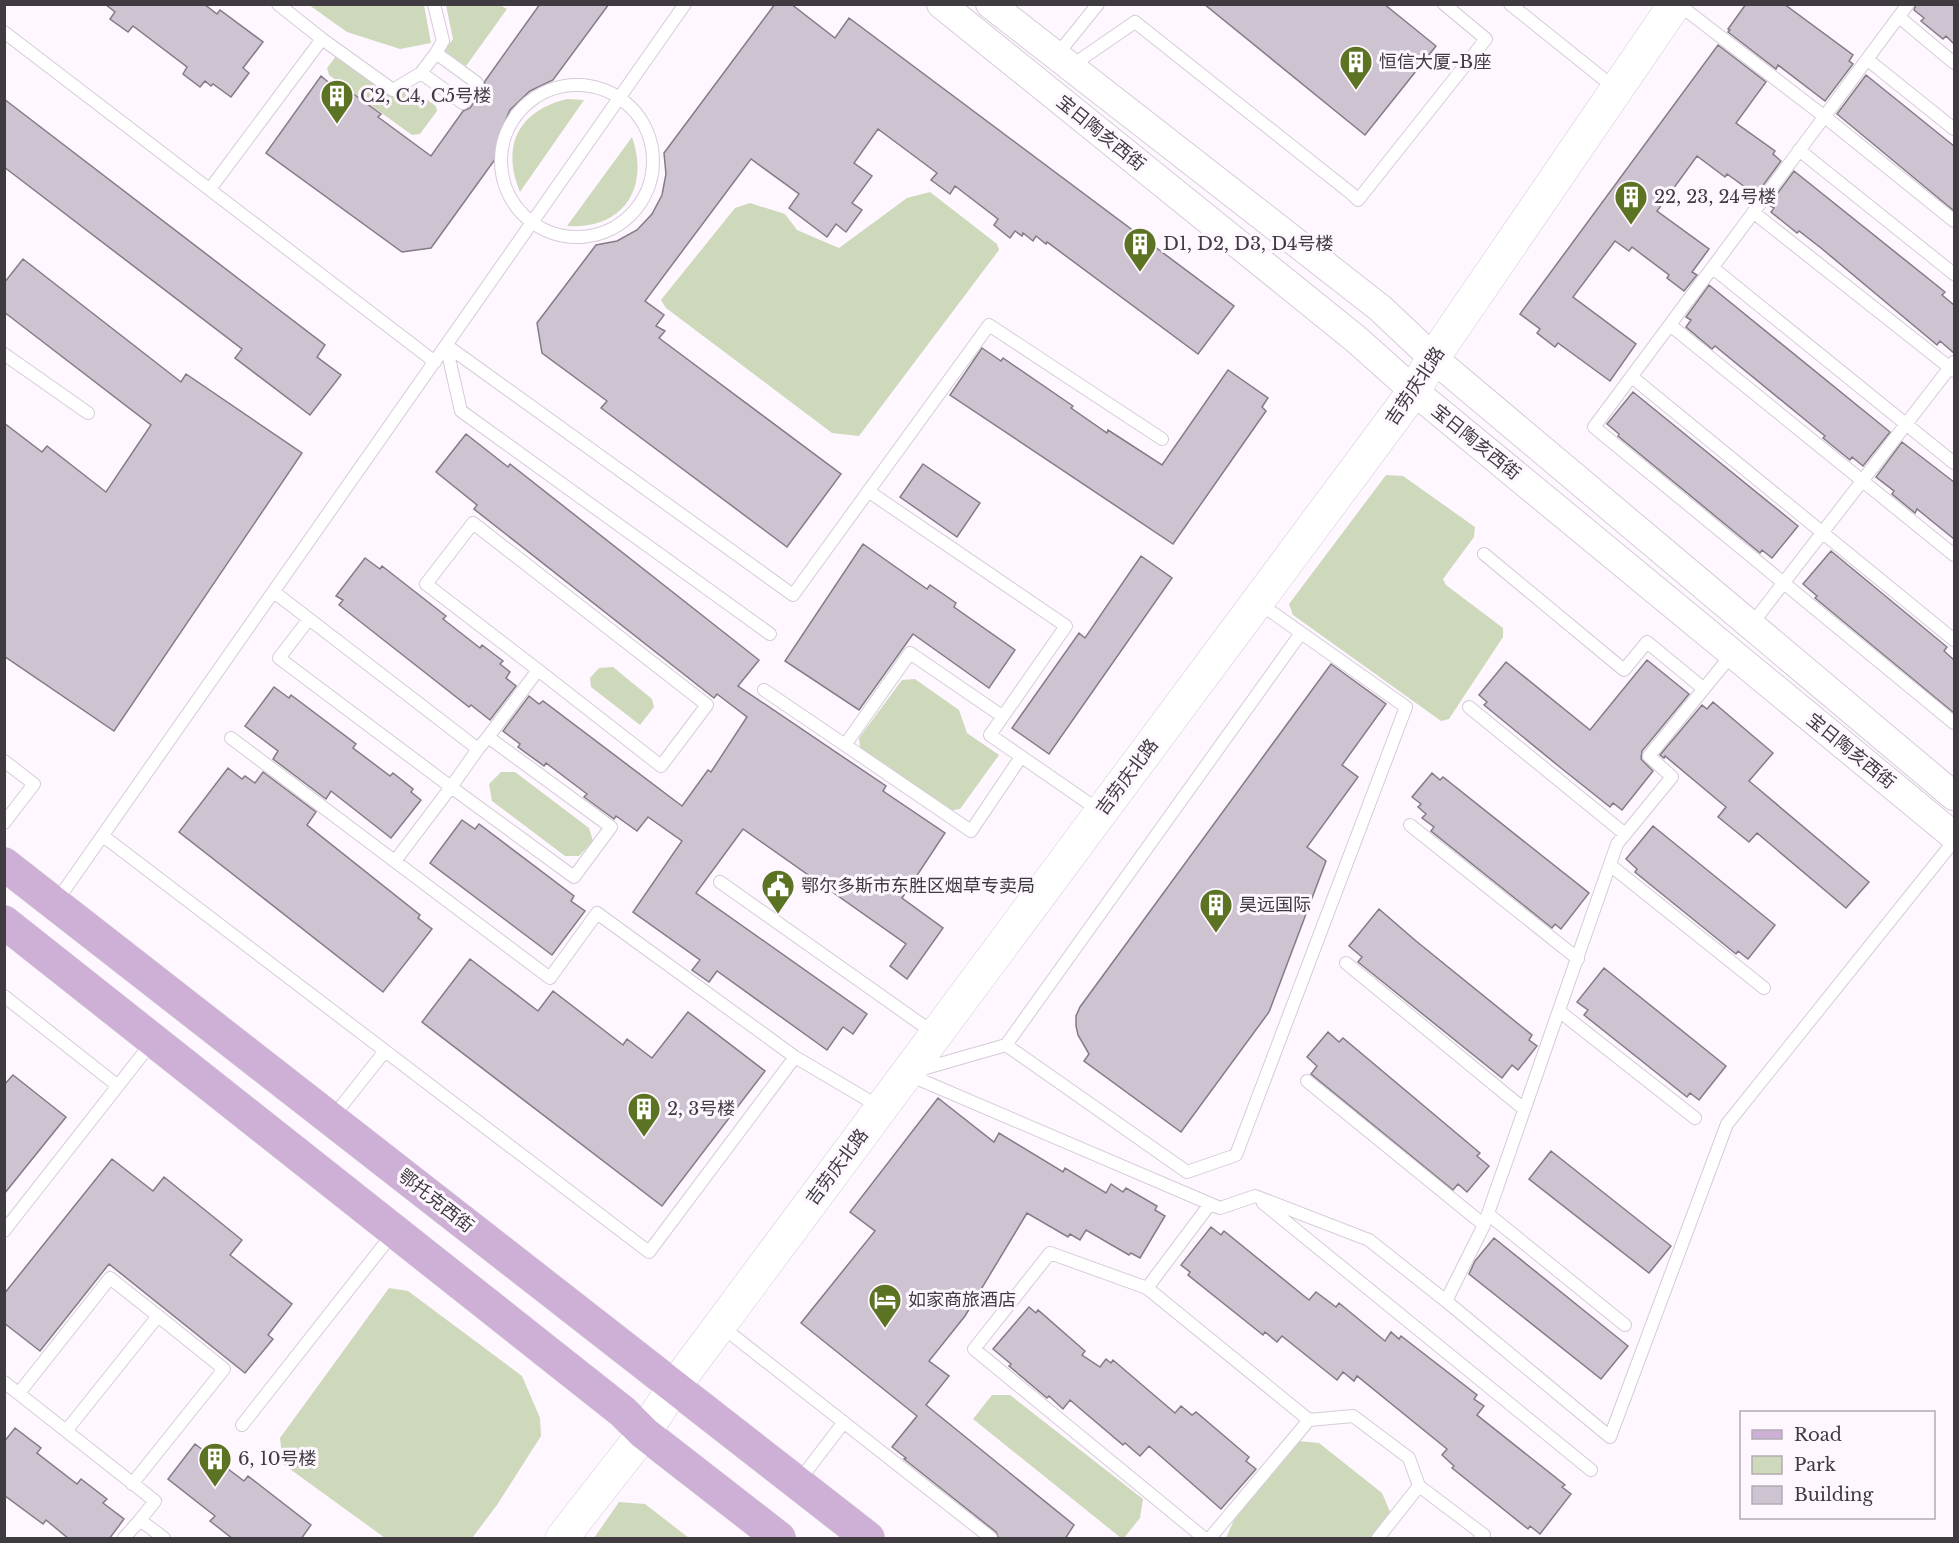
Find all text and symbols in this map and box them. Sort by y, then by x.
building icon: 恒信大厦-B座 [1338,44,1374,91]
place label: 恒信大厦-B座 [1379,51,1491,73]
building icon: C2, C4, C5号楼 [319,78,355,125]
place label: C2, C4, C5号楼 [360,85,491,107]
street label: 宝日陶亥西街 [1052,90,1150,176]
building icon: 22, 23, 24号楼 [1613,179,1649,226]
place label: 22, 23, 24号楼 [1654,186,1776,208]
building icon: D1, D2, D3, D4号楼 [1122,226,1158,273]
place label: D1, D2, D3, D4号楼 [1163,233,1334,255]
street label: 吉劳庆北路 [1381,343,1449,429]
street label: 宝日陶亥西街 [1427,399,1525,485]
street label: 宝日陶亥西街 [1802,708,1900,794]
street label: 吉劳庆北路 [1091,734,1163,820]
public building icon: 鄂尔多斯市东胜区烟草专卖局 [760,868,796,915]
place label: 鄂尔多斯市东胜区烟草专卖局 [801,875,1035,897]
building icon: 昊远国际 [1198,887,1234,934]
place label: 昊远国际 [1239,894,1311,916]
building icon: 2, 3号楼 [626,1091,662,1138]
place label: 2, 3号楼 [667,1098,735,1120]
street label: 吉劳庆北路 [801,1124,873,1210]
street label: 鄂托克西街 [394,1165,478,1237]
hotel icon: 如家商旅酒店 [867,1282,903,1329]
place label: 如家商旅酒店 [908,1289,1016,1311]
legend [1740,1411,1935,1519]
text: Road [1794,1424,1842,1446]
building icon: 6, 10号楼 [197,1441,233,1488]
place label: 6, 10号楼 [238,1448,317,1470]
text: Park [1794,1454,1836,1476]
text: Building [1794,1484,1873,1506]

